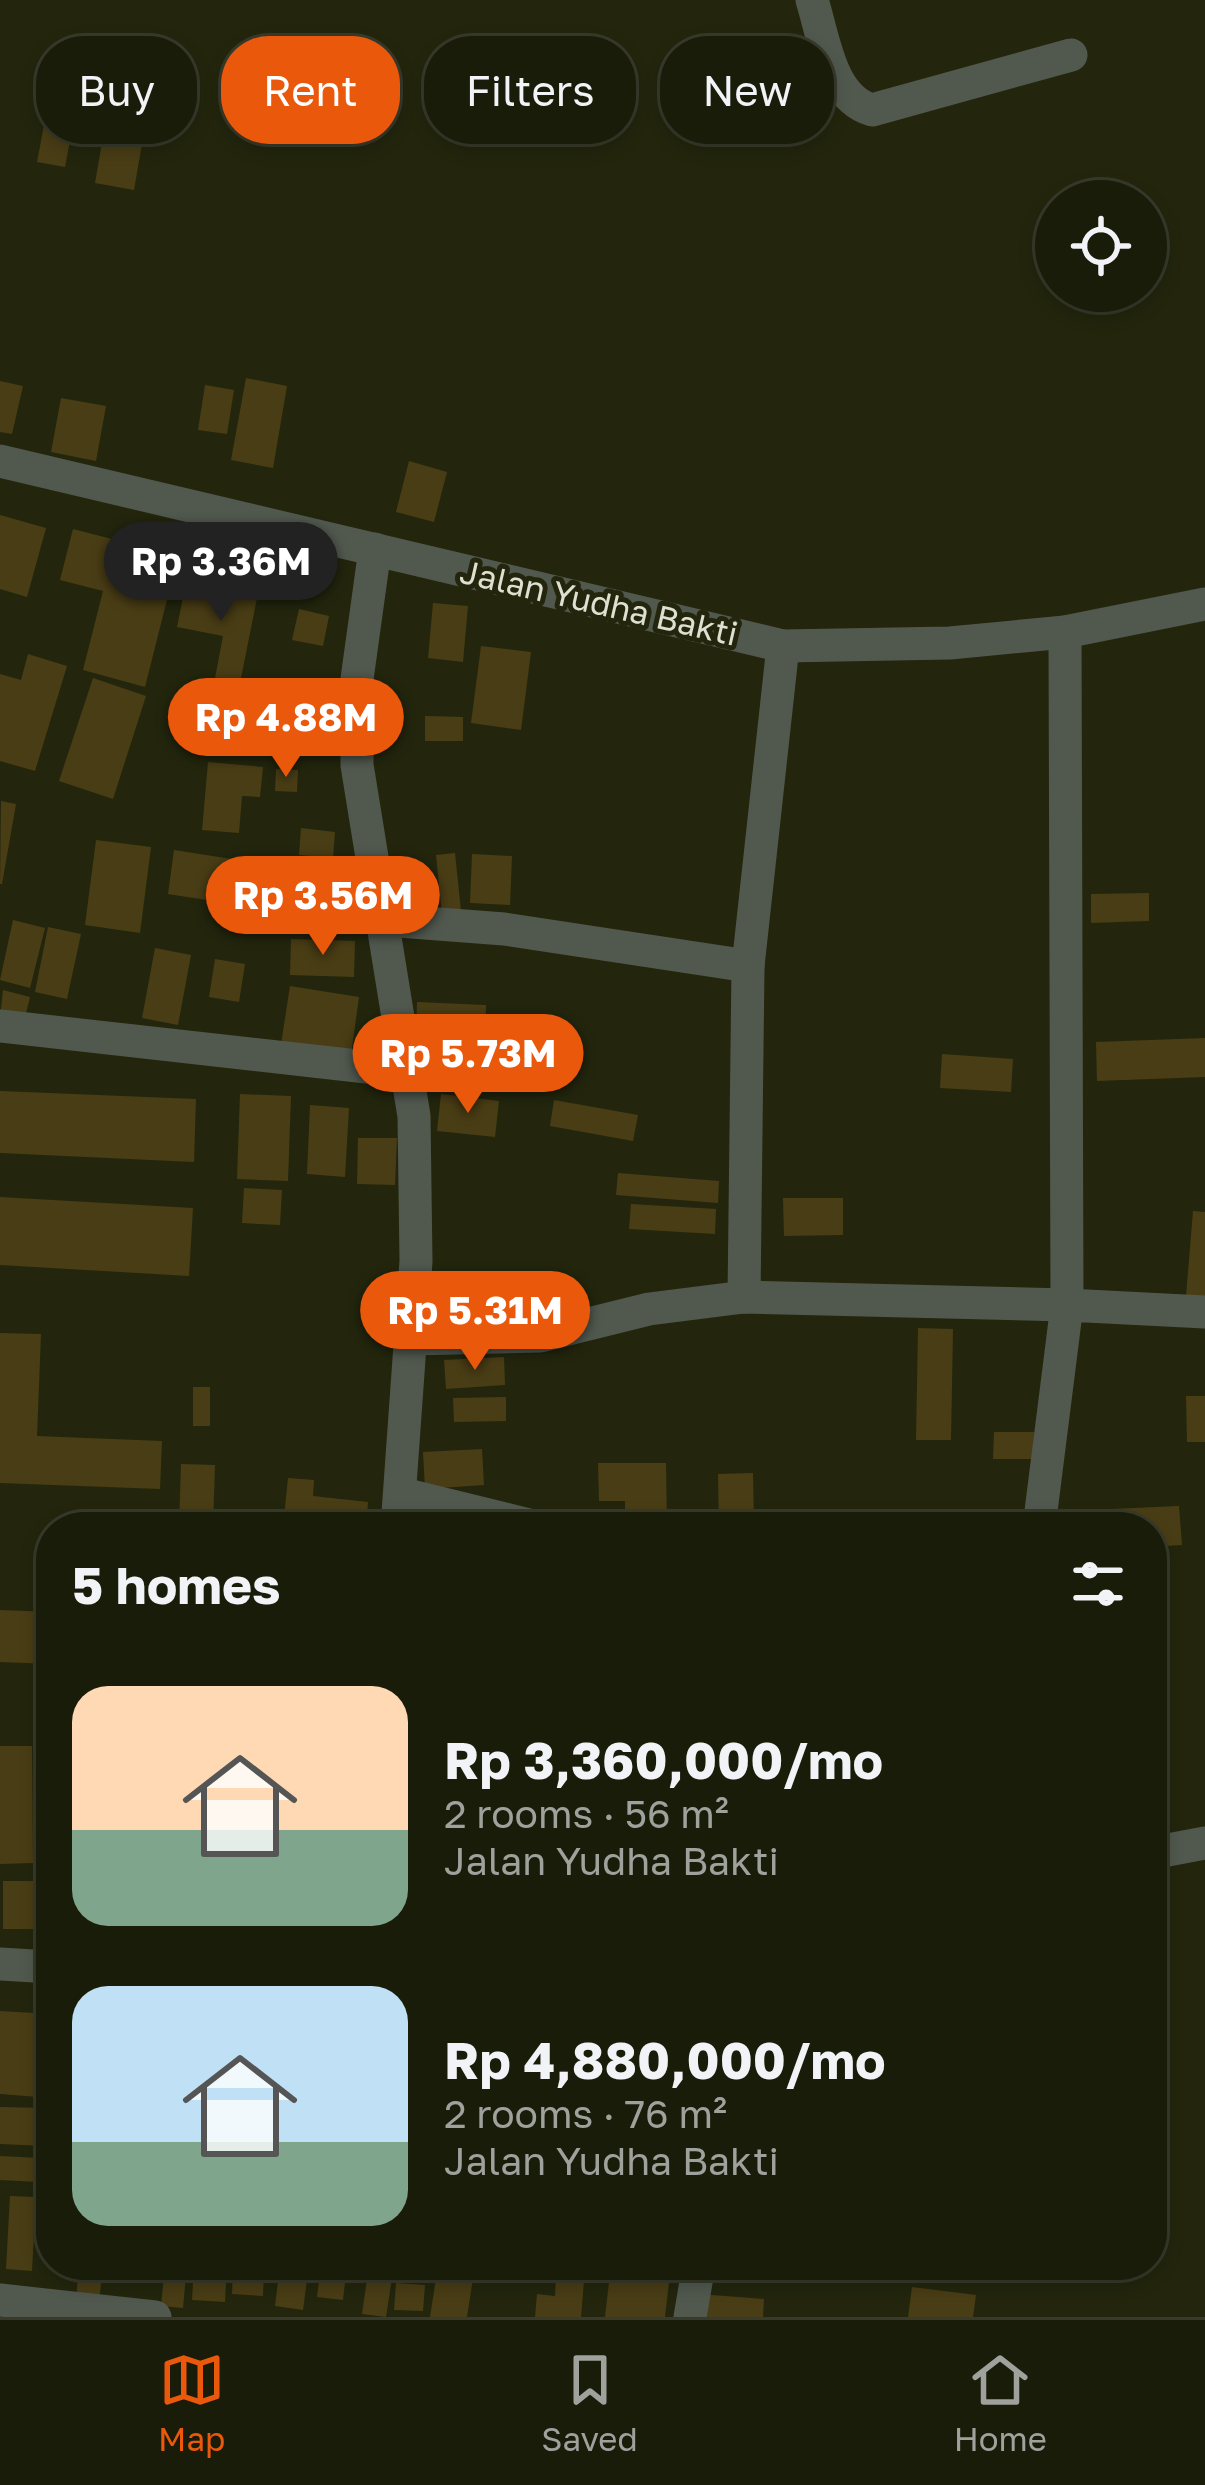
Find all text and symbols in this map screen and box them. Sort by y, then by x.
chip: Buy [36,36,197,144]
chip: Rent [221,36,400,144]
chip: Filters [424,36,636,144]
chip: New [660,36,834,144]
map controls [1035,180,1167,312]
button: locate [1035,180,1167,312]
pin: Rp 3.36M [97,522,345,624]
text: Rp 3.36M [131,537,311,584]
street label: Jalan Yudha Bakti [457,551,741,653]
pin: Rp 4.88M [162,678,410,780]
text: Rp 4.88M [195,693,377,740]
pin: Rp 3.56M [199,856,447,958]
text: Rp 3.56M [233,871,413,918]
pin: Rp 5.73M [344,1014,592,1116]
text: Rp 5.73M [380,1029,556,1076]
pin: Rp 5.31M [351,1271,599,1373]
text: Rp 5.31M [387,1286,563,1333]
icon: filters [1065,1551,1131,1617]
text: 5 homes [72,1554,281,1615]
text: Rp 3,360,000/mo [444,1729,883,1790]
icon: home [168,1734,312,1878]
text: 2 rooms · 56 m² [444,1790,729,1837]
text: Jalan Yudha Bakti [444,1837,779,1884]
text: Rp 4,880,000/mo [444,2029,886,2090]
icon: home [168,2034,312,2178]
text: 2 rooms · 76 m² [444,2090,727,2137]
text: Jalan Yudha Bakti [444,2137,779,2184]
tab: Map [158,2347,225,2458]
tab: Saved [541,2347,638,2458]
tab: Home [954,2347,1047,2458]

